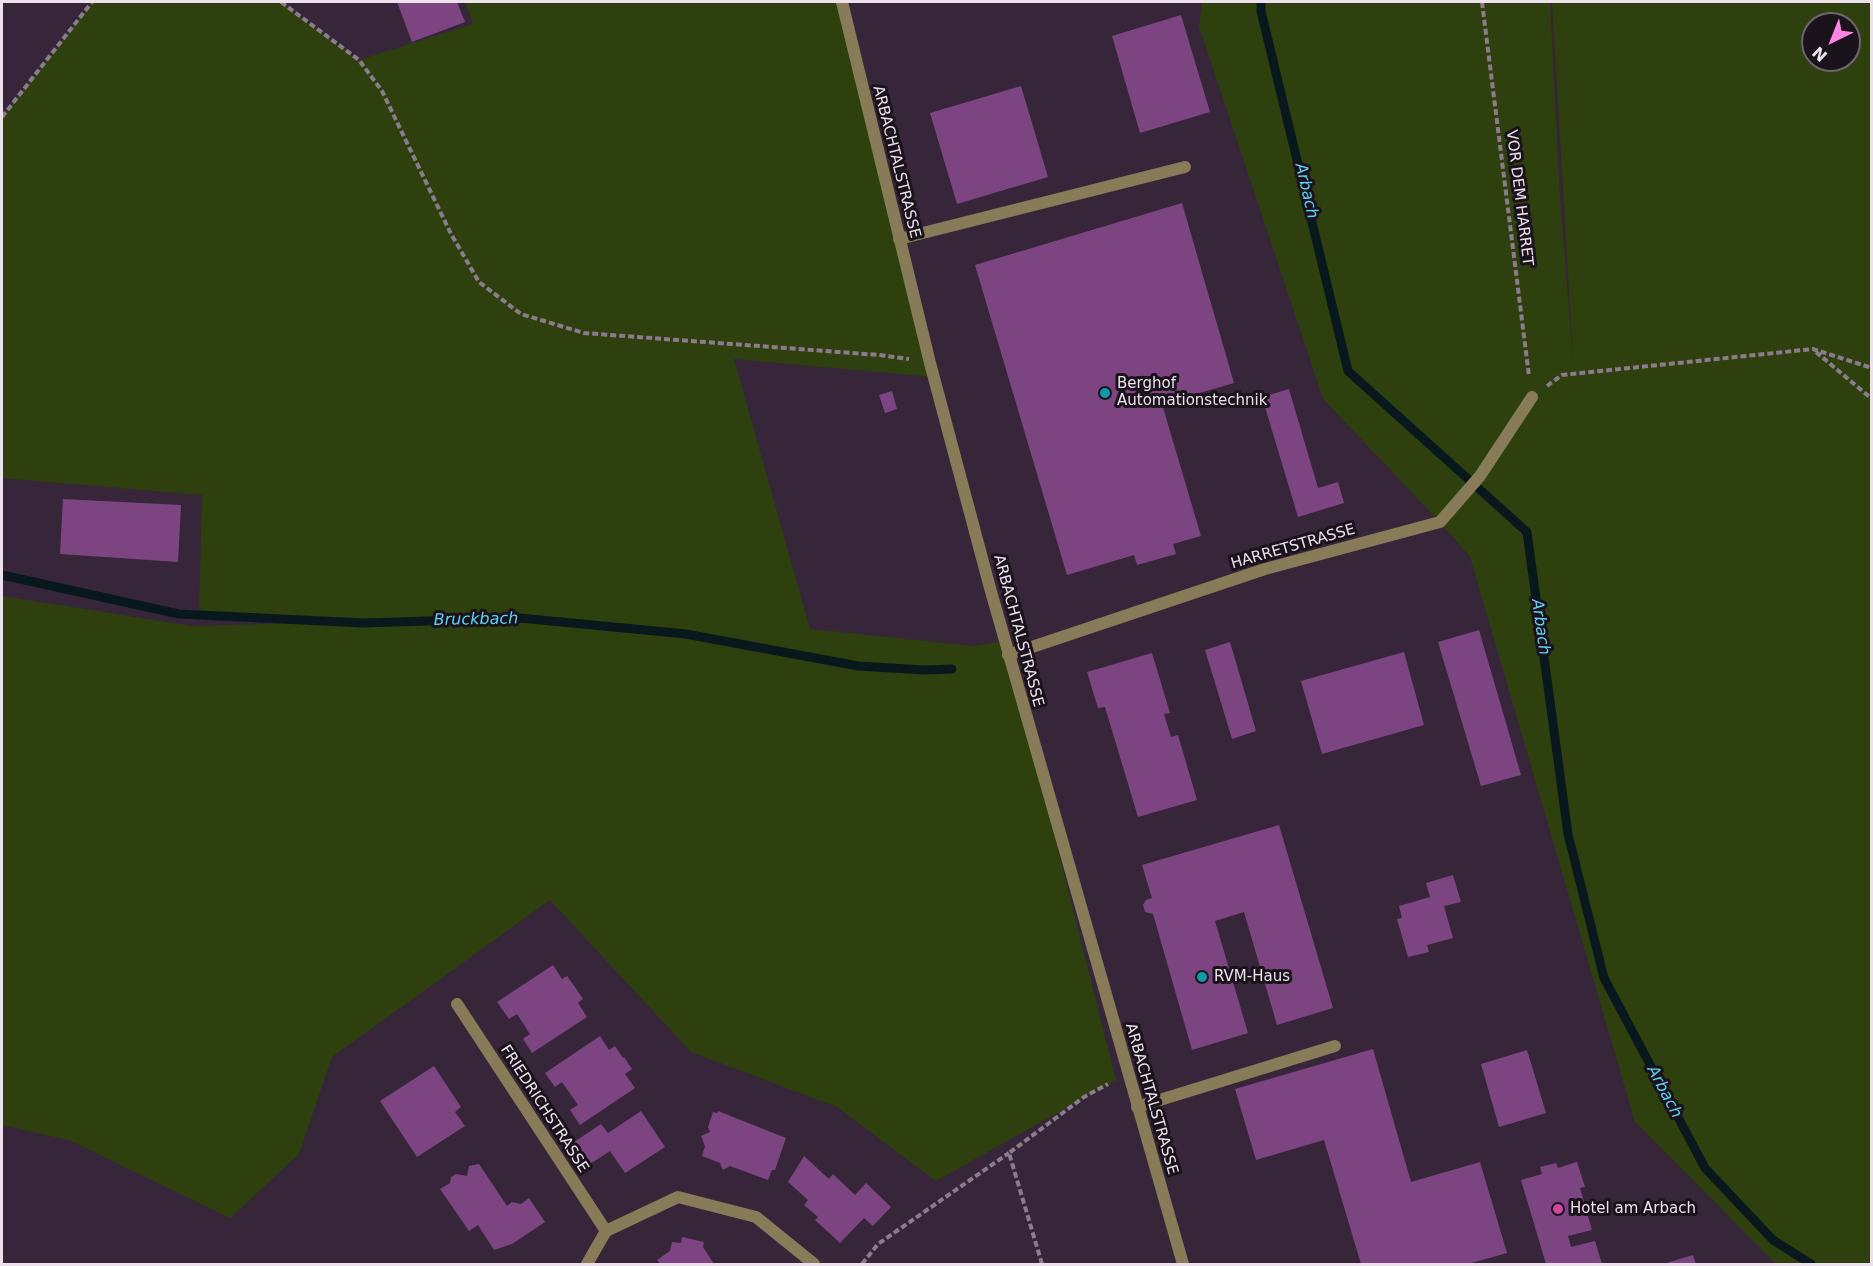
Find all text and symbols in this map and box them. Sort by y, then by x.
north arrow [1801,12,1861,72]
text: N [1808,43,1831,66]
street label: ARBACHTALSTRASSE [868,84,924,240]
street label: VOR DEM HARRET [1502,129,1536,267]
water label: Arbach [1290,161,1322,221]
place label: Berghof Automationstechnik [1117,375,1267,410]
marker: Berghof Automationstechnik [1098,386,1112,400]
street label: HARRETSTRASSE [1229,521,1357,573]
street label: ARBACHTALSTRASSE [989,553,1047,709]
water label: Arbach [1527,598,1553,656]
water label: Bruckbach [434,610,518,630]
place label: RVM-Haus [1214,968,1290,986]
marker: RVM-Haus [1195,970,1209,984]
street label: ARBACHTALSTRASSE [1121,1021,1181,1177]
street label: FRIEDRICHSTRASSE [496,1042,592,1176]
water label: Arbach [1642,1063,1686,1121]
place label: Hotel am Arbach [1570,1200,1696,1218]
marker: Hotel am Arbach [1551,1202,1565,1216]

